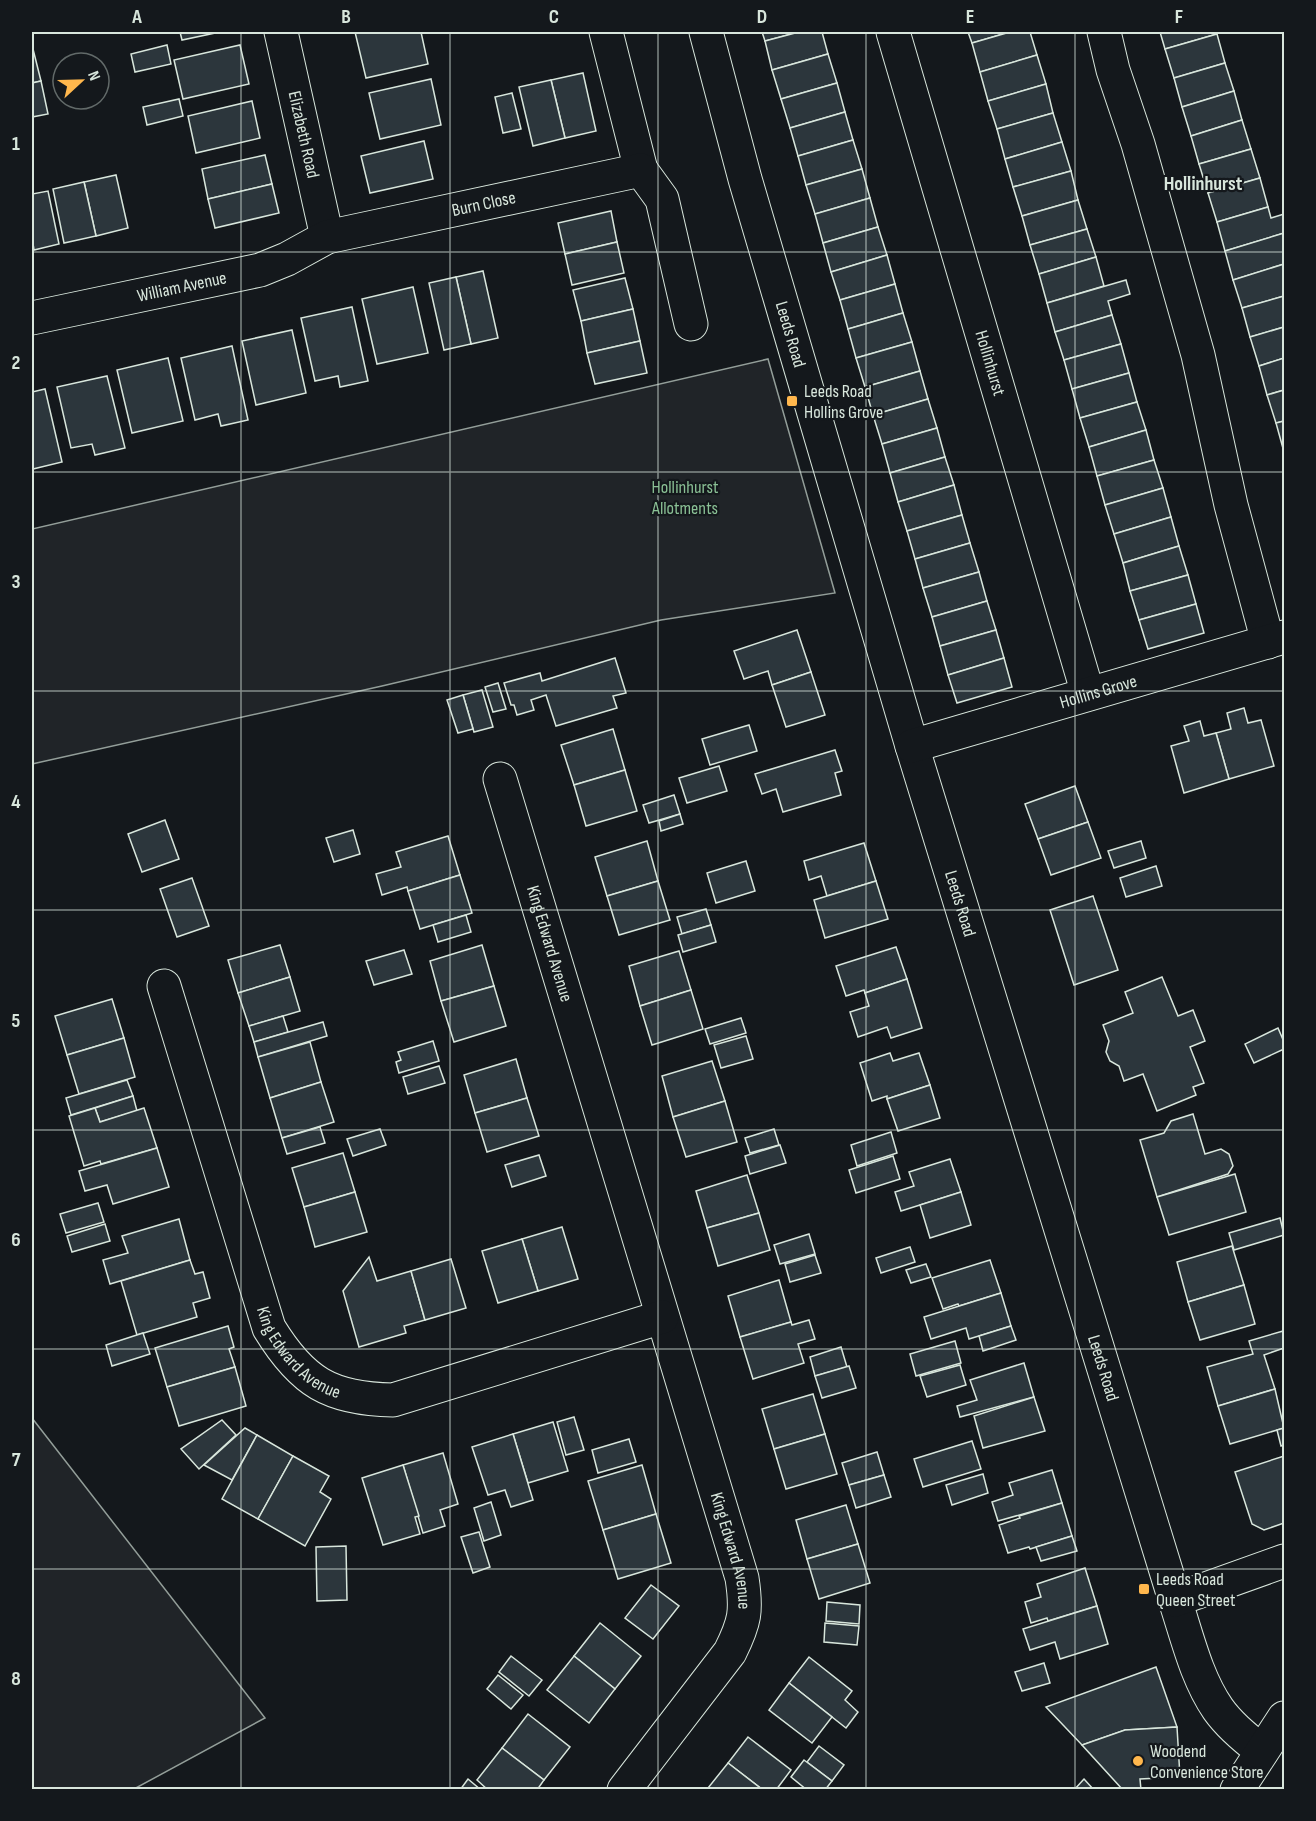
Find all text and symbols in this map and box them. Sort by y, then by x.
text: A [131,5,142,29]
text: B [341,5,351,29]
text: C [549,5,559,29]
text: D [757,5,767,29]
text: E [966,5,974,29]
text: F [1175,5,1183,29]
north arrow [51,51,111,111]
text: N [83,68,104,83]
street label: Elizabeth Road [284,89,323,180]
text: 1 [12,132,20,156]
district label: Hollinhurst [1164,172,1243,196]
street label: Burn Close [450,187,518,221]
street label: William Avenue [135,267,229,307]
street label: Leeds Road [771,299,810,370]
street label: Hollinhurst [970,328,1010,399]
text: 2 [12,351,20,375]
place label: Leeds Road Hollins Grove [804,381,883,423]
marker: Leeds Road Hollins Grove [785,394,799,408]
park label: Hollinhurst Allotments [651,477,719,519]
text: 3 [12,570,21,594]
street label: Hollins Grove [1057,671,1139,713]
text: 4 [11,790,21,814]
street label: Leeds Road [940,868,980,939]
street label: King Edward Avenue [522,883,577,1004]
text: 5 [12,1009,21,1033]
text: 6 [11,1228,21,1252]
street label: King Edward Avenue [252,1304,343,1403]
street label: Leeds Road [1083,1333,1123,1404]
text: 7 [12,1448,21,1472]
street label: King Edward Avenue [706,1490,755,1609]
place label: Leeds Road Queen Street [1156,1569,1236,1611]
marker: Leeds Road Queen Street [1137,1582,1151,1596]
text: 8 [11,1667,21,1691]
place label: Woodend Convenience Store [1150,1741,1264,1783]
marker: Woodend Convenience Store [1131,1754,1145,1768]

